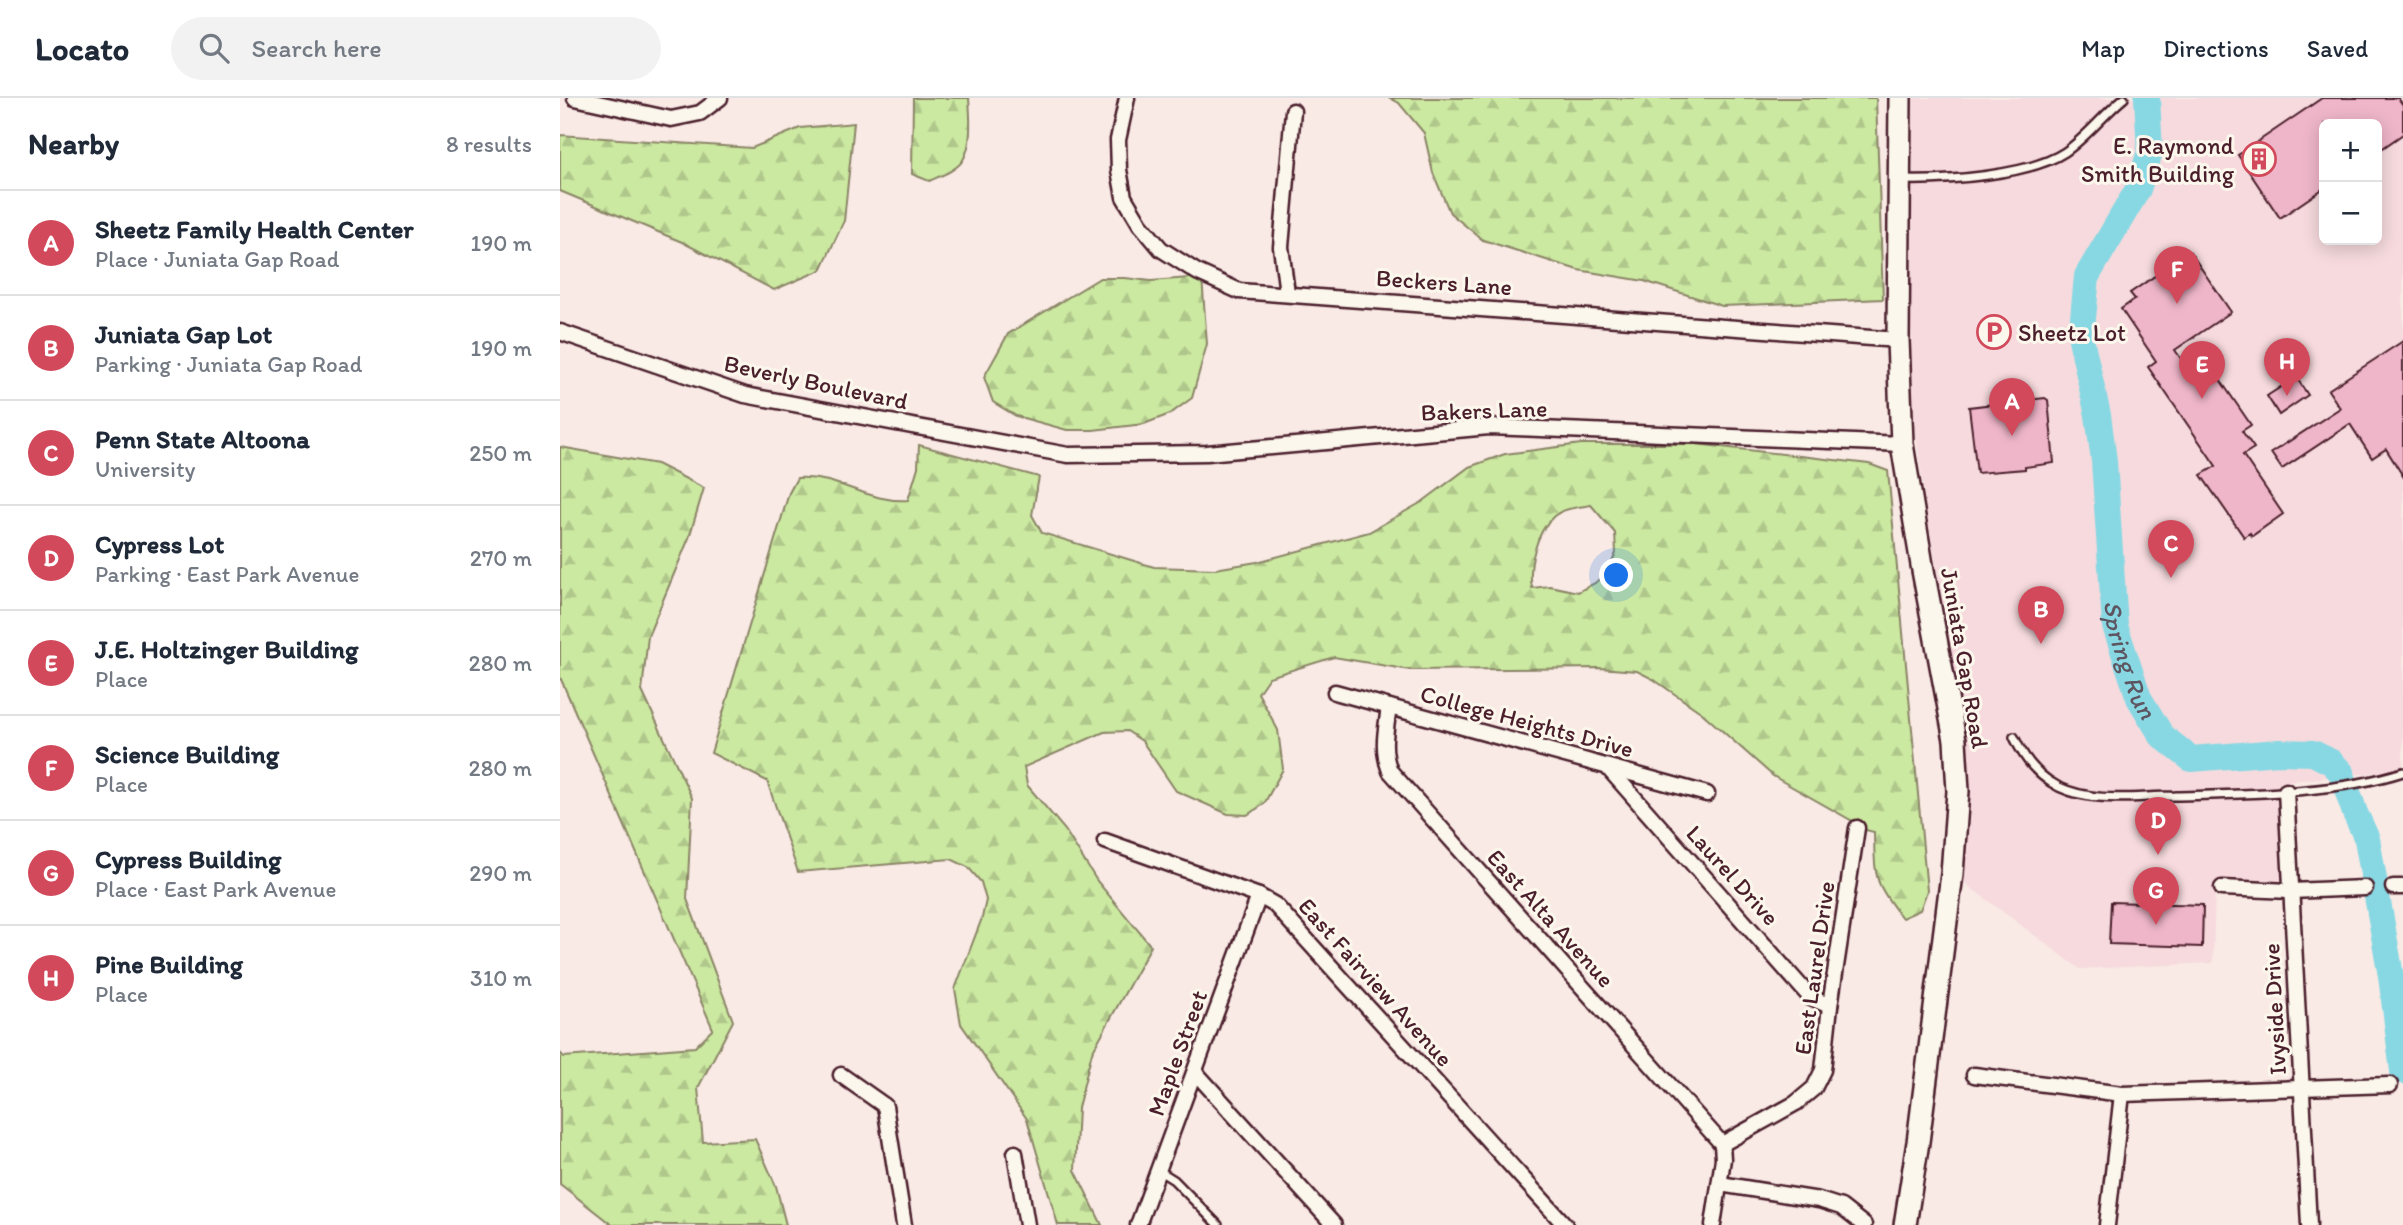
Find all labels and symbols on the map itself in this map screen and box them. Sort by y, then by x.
place label: E. Raymond Smith Building [2081,131,2235,188]
building icon: E. Raymond Smith Building [2240,140,2278,178]
pin: F [2154,246,2200,304]
street label: Beckers Lane [1375,263,1513,301]
parking icon: Sheetz Lot [1975,313,2013,351]
place label: Sheetz Lot [2018,318,2126,347]
pin: H [2264,338,2310,396]
pin: E [2179,341,2225,399]
street label: Beverly Boulevard [721,348,911,416]
pin: A [1989,378,2035,436]
street label: Bakers Lane [1420,393,1548,427]
pin: C [2148,520,2194,578]
your location [1599,558,1633,592]
street label: Juniata Gap Road [1935,565,1995,751]
pin: B [2018,586,2064,644]
water label: Spring Run [2097,600,2164,725]
street label: College Heights Drive [1417,679,1637,763]
pin: D [2135,797,2181,855]
street label: Laurel Drive [1680,819,1786,931]
street label: East Alta Avenue [1481,843,1621,993]
pin: G [2133,867,2179,925]
street label: East Laurel Drive [1787,879,1841,1057]
street label: East Fairview Avenue [1293,892,1459,1072]
street label: Ivyside Drive [2256,942,2292,1076]
street label: Maple Street [1141,986,1213,1120]

